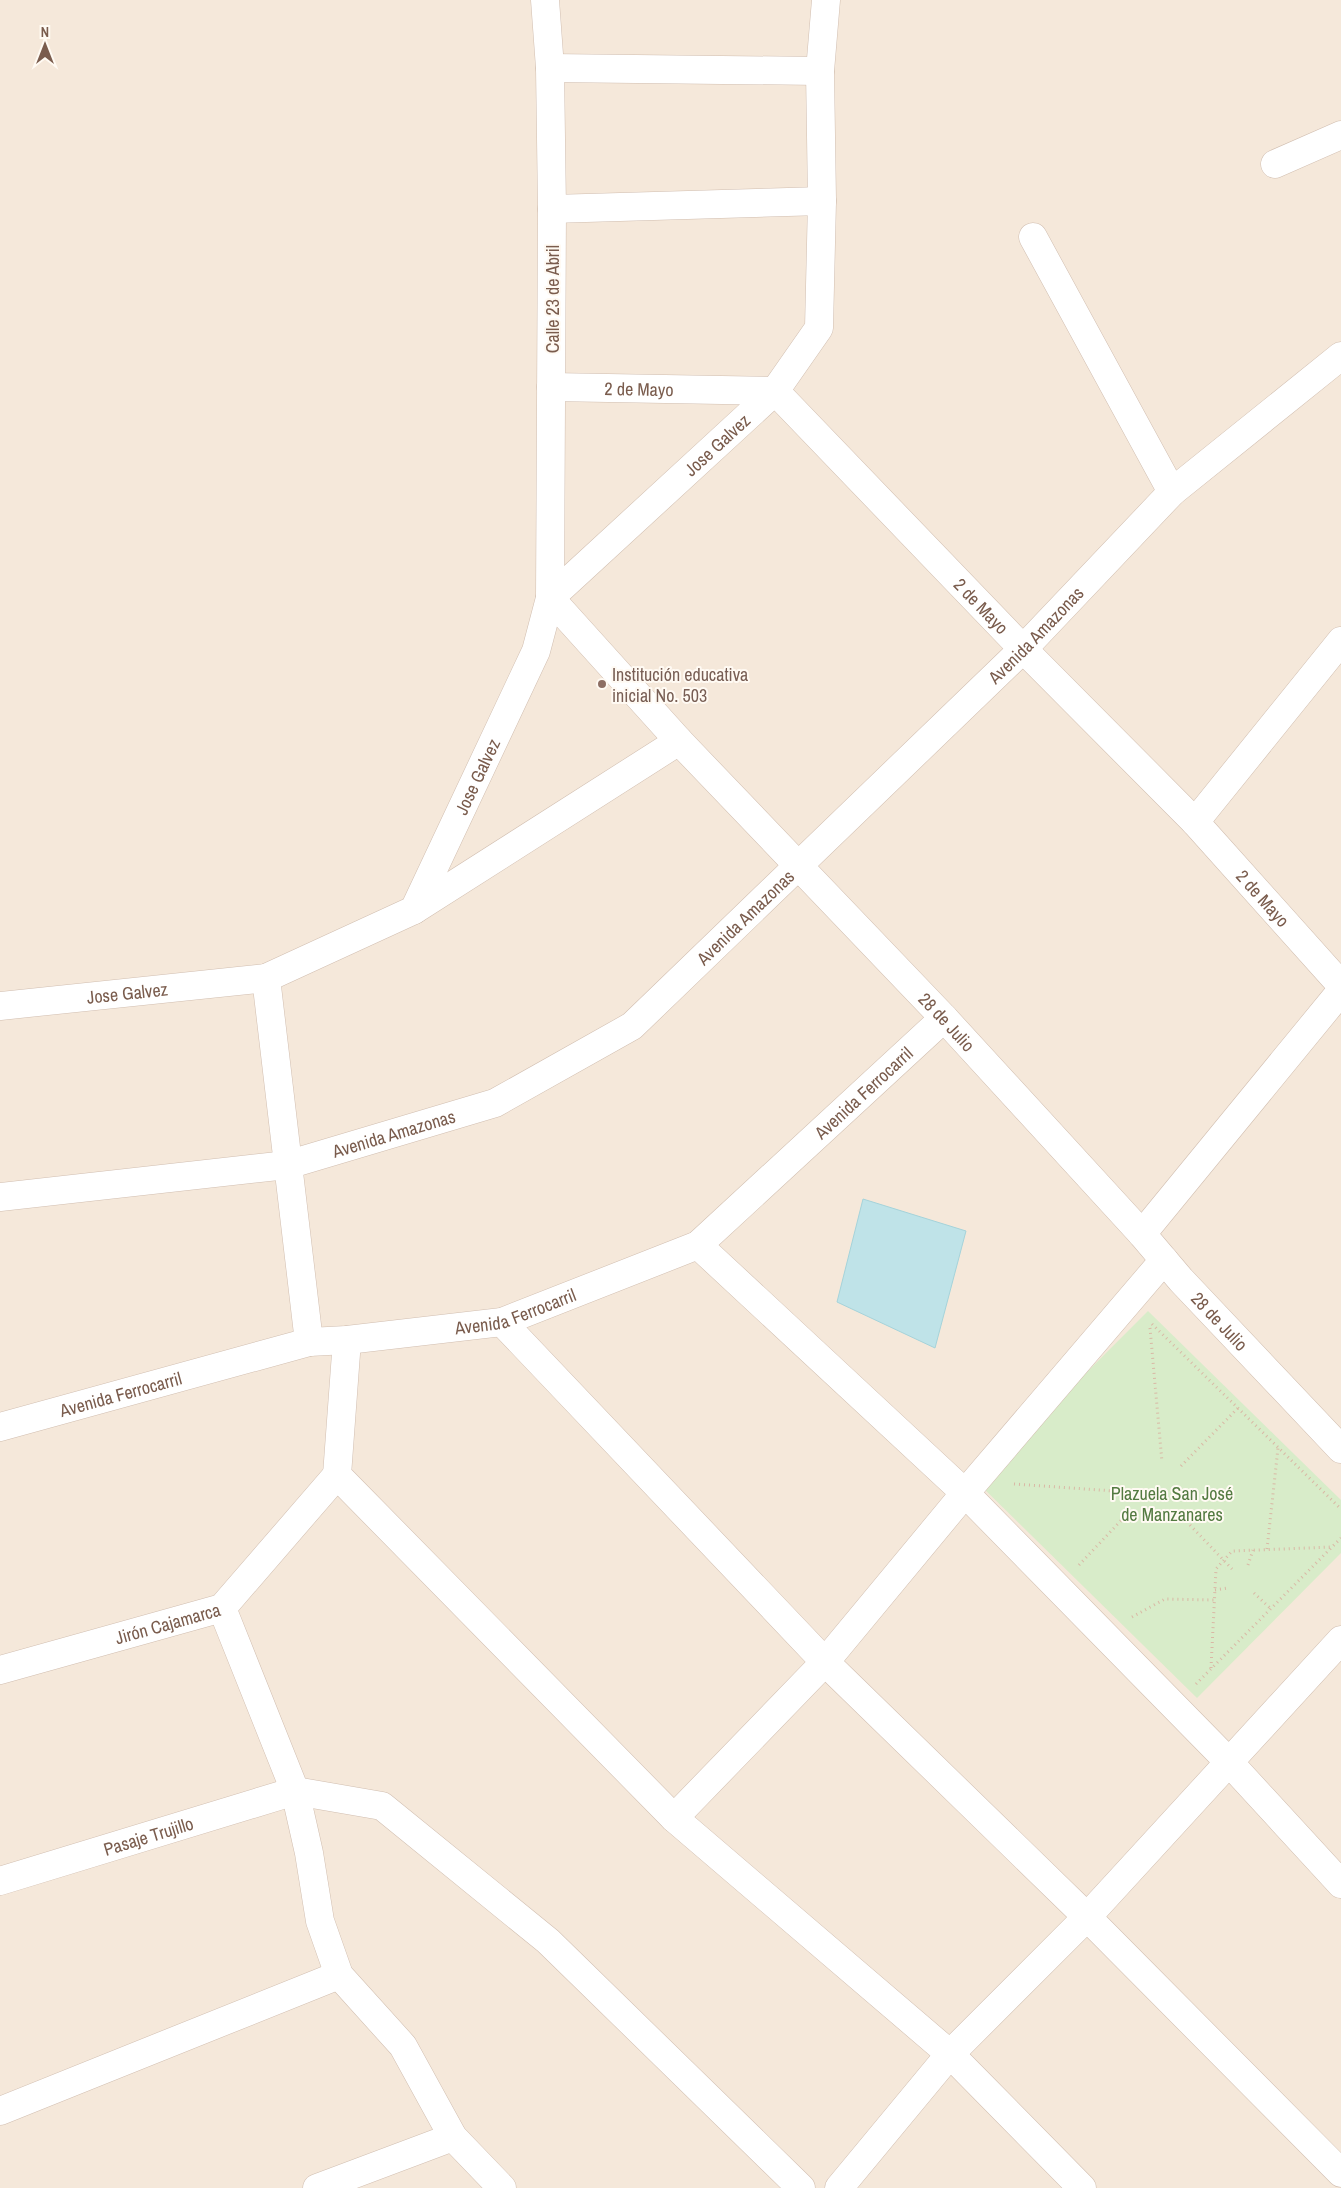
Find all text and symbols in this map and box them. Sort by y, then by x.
north arrow [20,20,70,70]
text: N [41,23,49,41]
street label: Calle 23 de Abril [540,245,565,353]
street label: 2 de Mayo [604,375,674,402]
street label: Jose Galvez [678,408,755,481]
street label: 2 de Mayo [949,572,1014,639]
street label: Avenida Amazonas [981,581,1089,690]
place label: Institución educativa inicial No. 503 [612,662,748,708]
marker: Institución educativa inicial No. 503 [596,678,608,690]
street label: Jose Galvez [448,734,506,819]
street label: Avenida Amazonas [690,864,799,971]
street label: 2 de Mayo [1231,864,1295,932]
street label: Jose Galvez [86,976,169,1009]
street label: 28 de Julio [913,987,981,1057]
street label: Avenida Ferrocarril [808,1041,918,1145]
street label: Avenida Amazonas [328,1103,458,1164]
street label: Avenida Ferrocarril [453,1282,579,1340]
street label: 28 de Julio [1186,1286,1254,1356]
street label: Avenida Ferrocarril [56,1365,184,1423]
park label: Plazuela San José de Manzanares [1111,1481,1233,1527]
street label: Jirón Cajamarca [112,1597,223,1650]
street label: Pasaje Trujillo [100,1810,196,1861]

